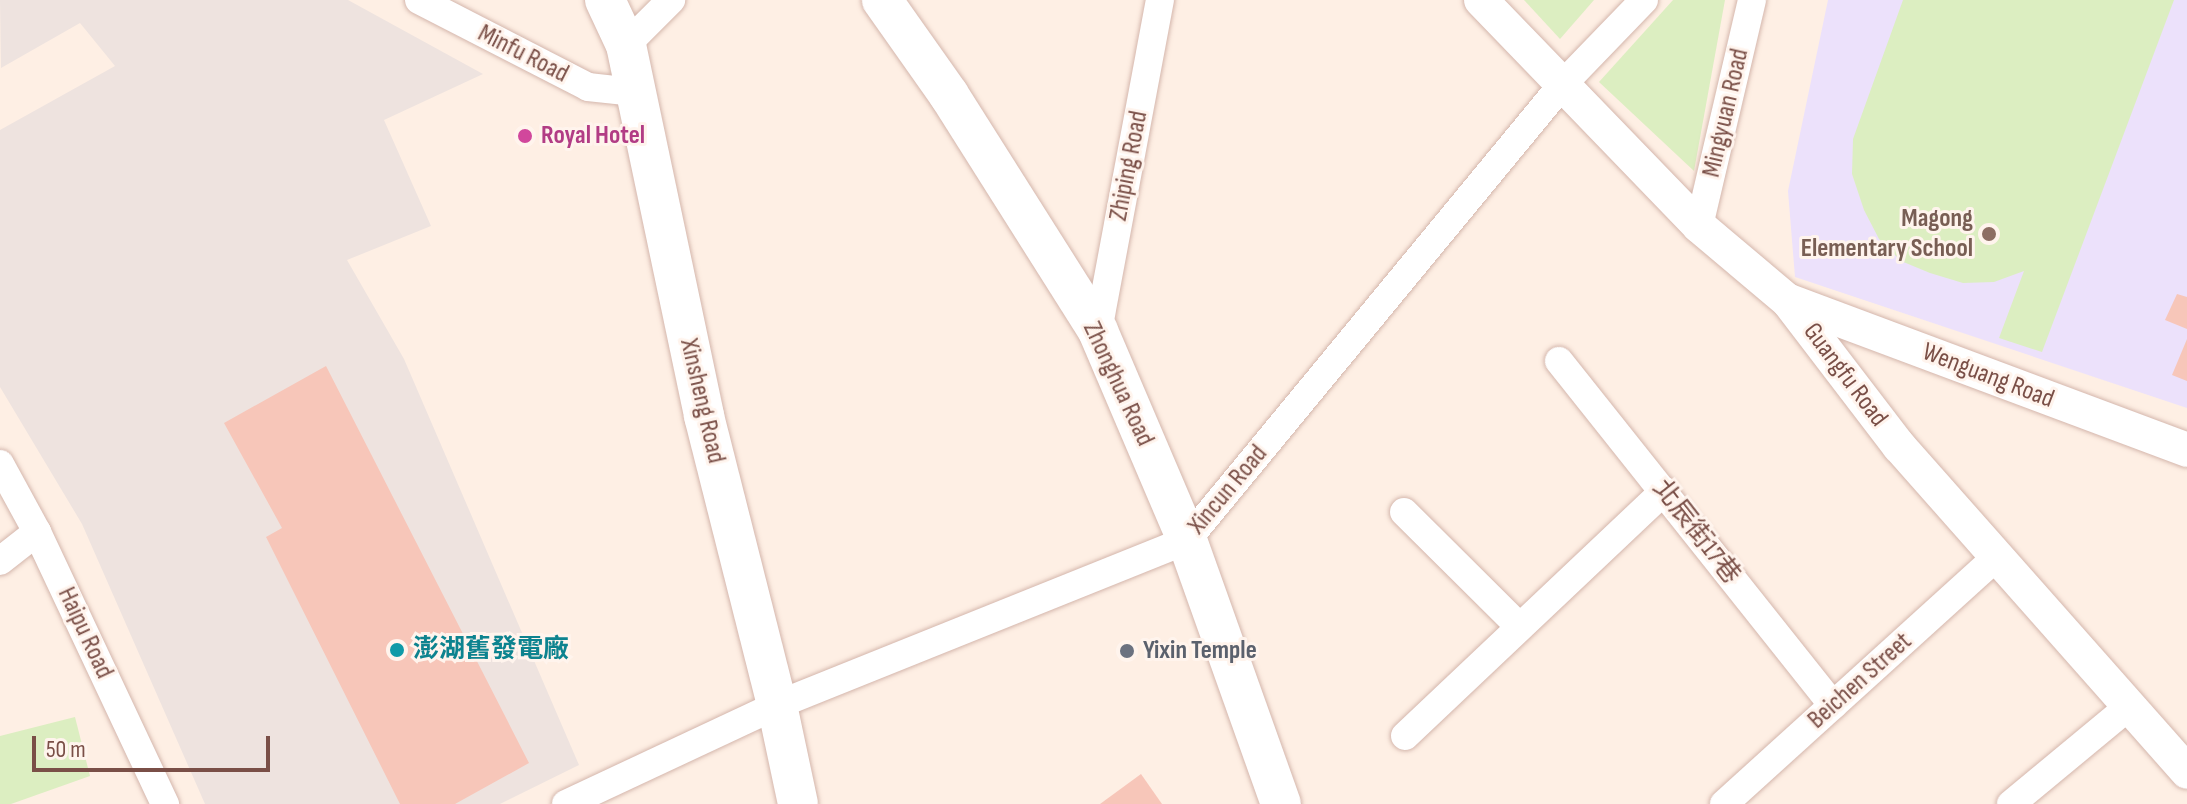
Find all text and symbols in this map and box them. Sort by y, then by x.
street label: Minfu Road [473,18,573,90]
street label: Mingyuan Road [1696,46,1756,180]
street label: Zhiping Road [1103,108,1155,224]
place label: Royal Hotel [541,120,645,152]
marker: Royal Hotel [516,127,534,145]
place label: Magong Elementary School [1801,203,1973,264]
marker: Magong Elementary School [1980,225,1998,243]
street label: Zhonghua Road [1076,317,1160,451]
street label: Guangfu Road [1796,317,1894,433]
street label: Xinsheng Road [673,336,731,466]
street label: Wenguang Road [1918,337,2058,415]
street label: Xincun Road [1182,439,1274,541]
street label: 北辰街17巷 [1646,474,1746,590]
street label: Haipu Road [50,582,120,684]
street label: Beichen Street [1802,626,1918,736]
place label: 澎湖舊發電廠 [413,634,569,666]
place label: Yixin Temple [1143,635,1257,667]
marker: 澎湖舊發電廠 [388,641,406,659]
marker: Yixin Temple [1118,642,1136,660]
scale bar [36,720,274,770]
text: 50 m [46,735,86,764]

